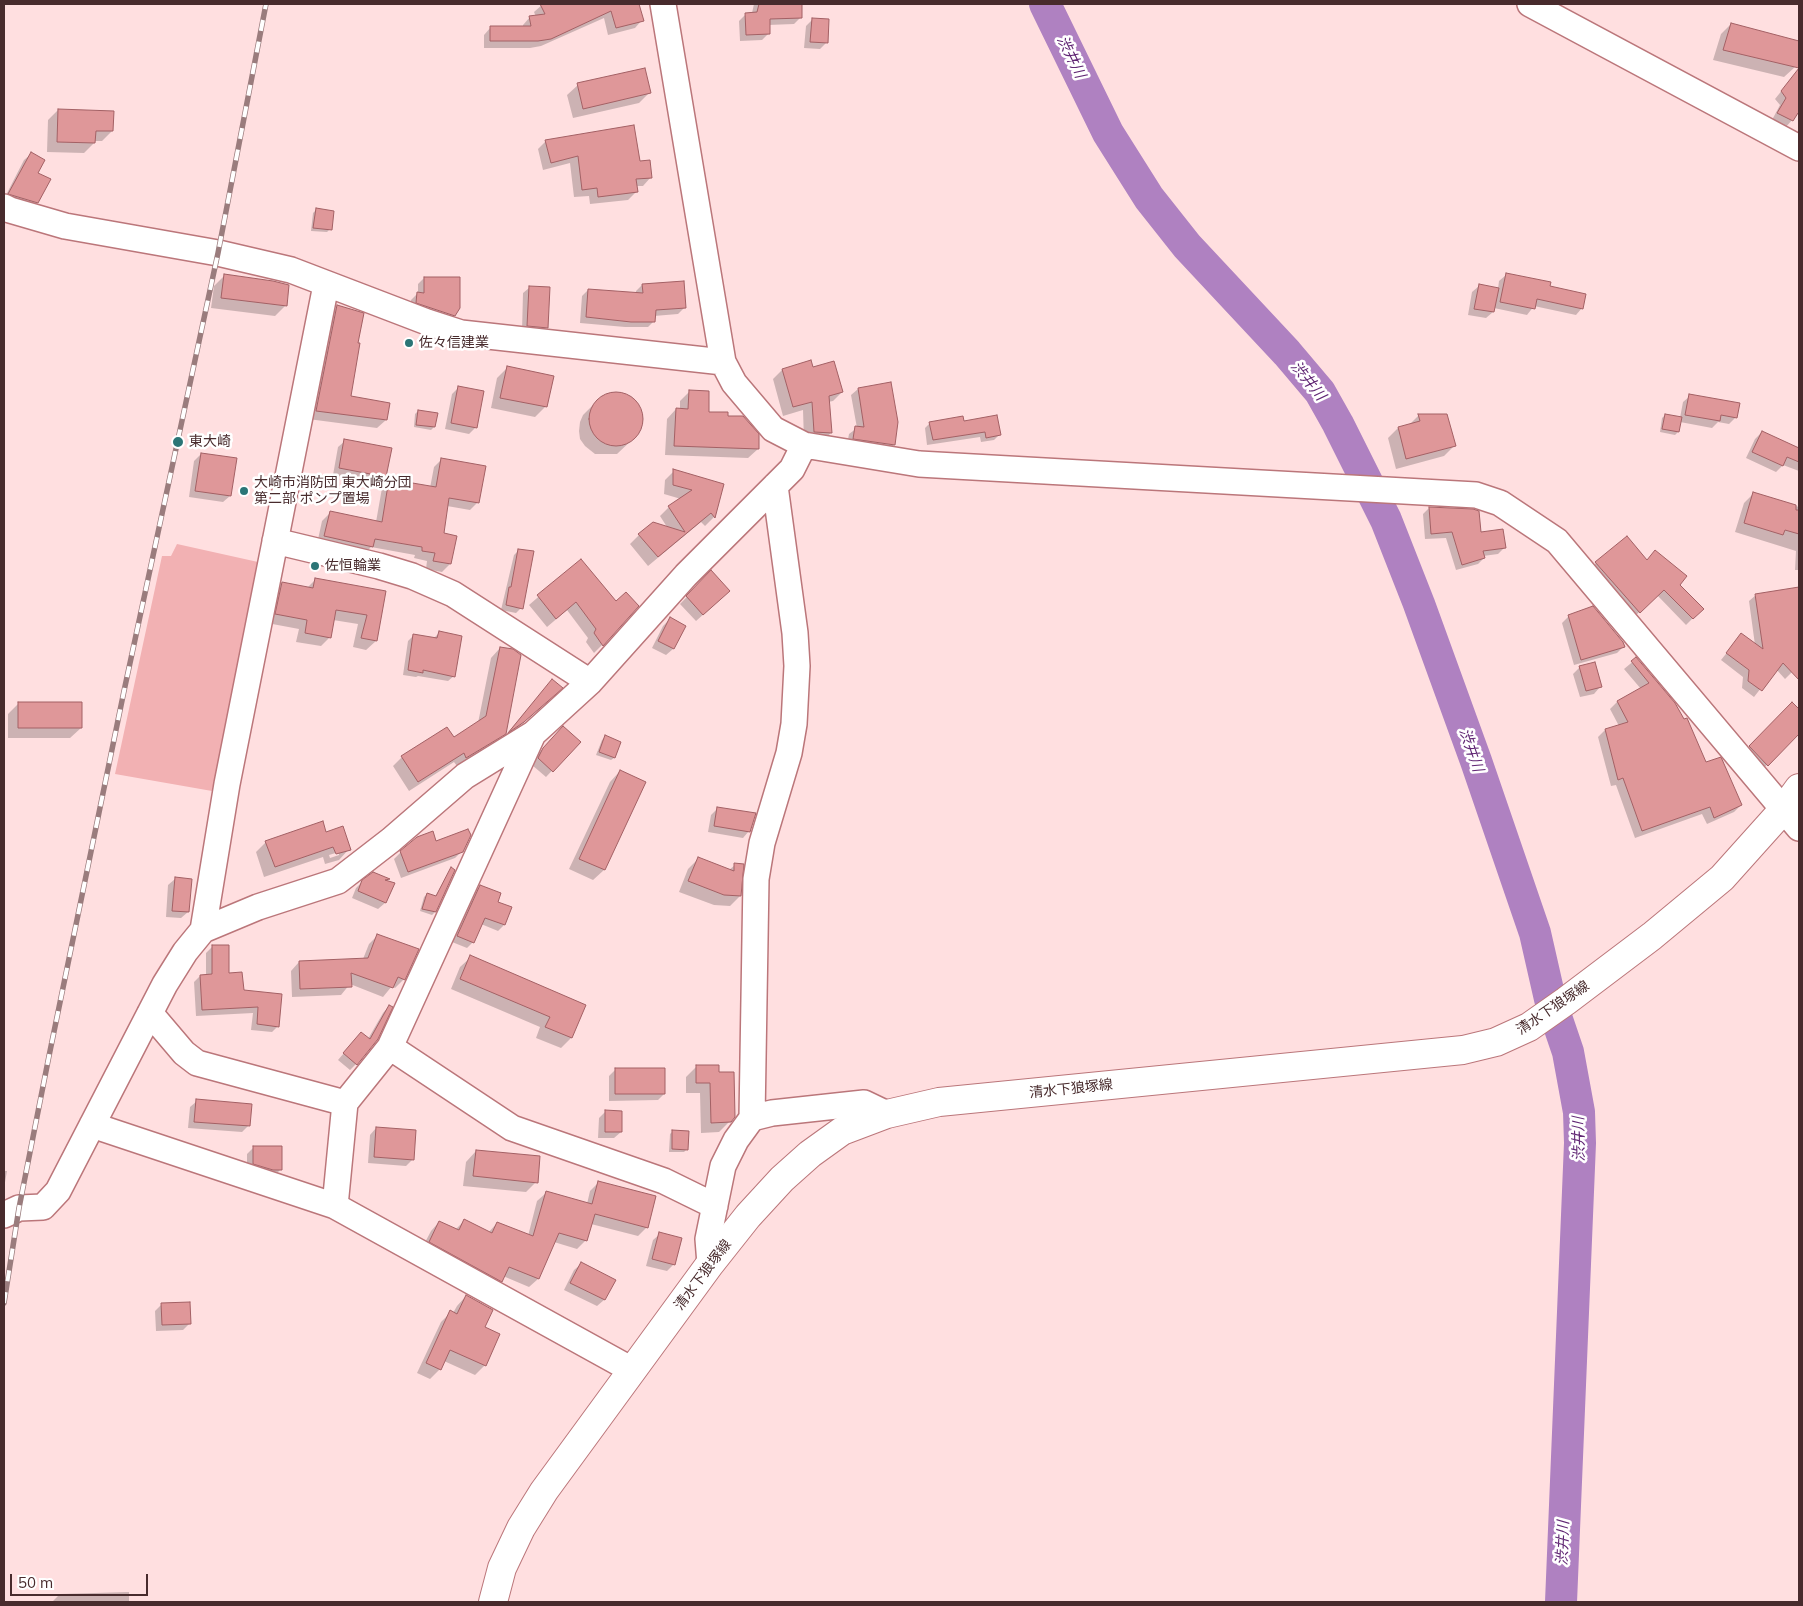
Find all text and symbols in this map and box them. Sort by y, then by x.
water label: 渋井川 [1053,33,1089,81]
place label: 佐々信建業 [419,335,489,351]
marker: 佐々信建業 [403,337,415,349]
water label: 渋井川 [1287,358,1329,404]
place label: 東大崎 [189,434,231,450]
marker: 東大崎 [171,435,185,449]
place label: 大崎市消防団 東大崎分団 第二部 ポンプ置場 [254,475,412,508]
marker: 大崎市消防団 東大崎分団 第二部 ポンプ置場 [238,485,250,497]
place label: 佐恒輪業 [325,558,381,574]
marker: 佐恒輪業 [309,560,321,572]
water label: 渋井川 [1455,726,1487,774]
street label: 清水下狼塚線 [1513,978,1593,1038]
street label: 清水下狼塚線 [1028,1076,1114,1102]
water label: 渋井川 [1570,1116,1588,1162]
street label: 清水下狼塚線 [671,1236,735,1314]
water label: 渋井川 [1553,1520,1573,1566]
scale bar [12,1564,150,1596]
text: 50 m [18,1573,53,1592]

